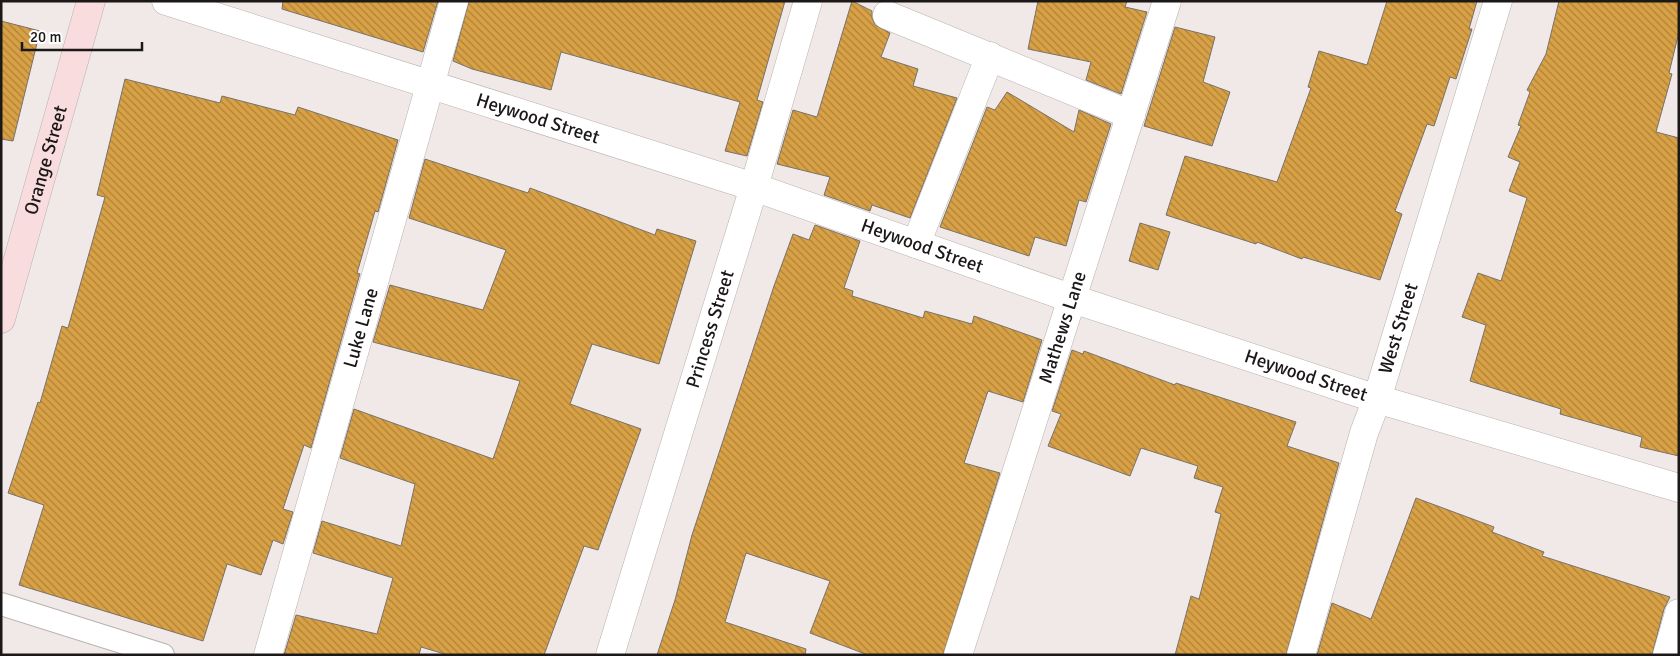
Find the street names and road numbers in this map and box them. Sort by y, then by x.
street label: Heywood Street [473,88,603,149]
street label: Orange Street [19,102,73,218]
street label: Heywood Street [858,214,987,279]
street label: Princess Street [681,267,740,391]
street label: Mathews Lane [1034,268,1092,387]
street label: West Street [1373,280,1424,377]
street label: Luke Lane [338,285,384,371]
street label: Heywood Street [1241,344,1371,407]

